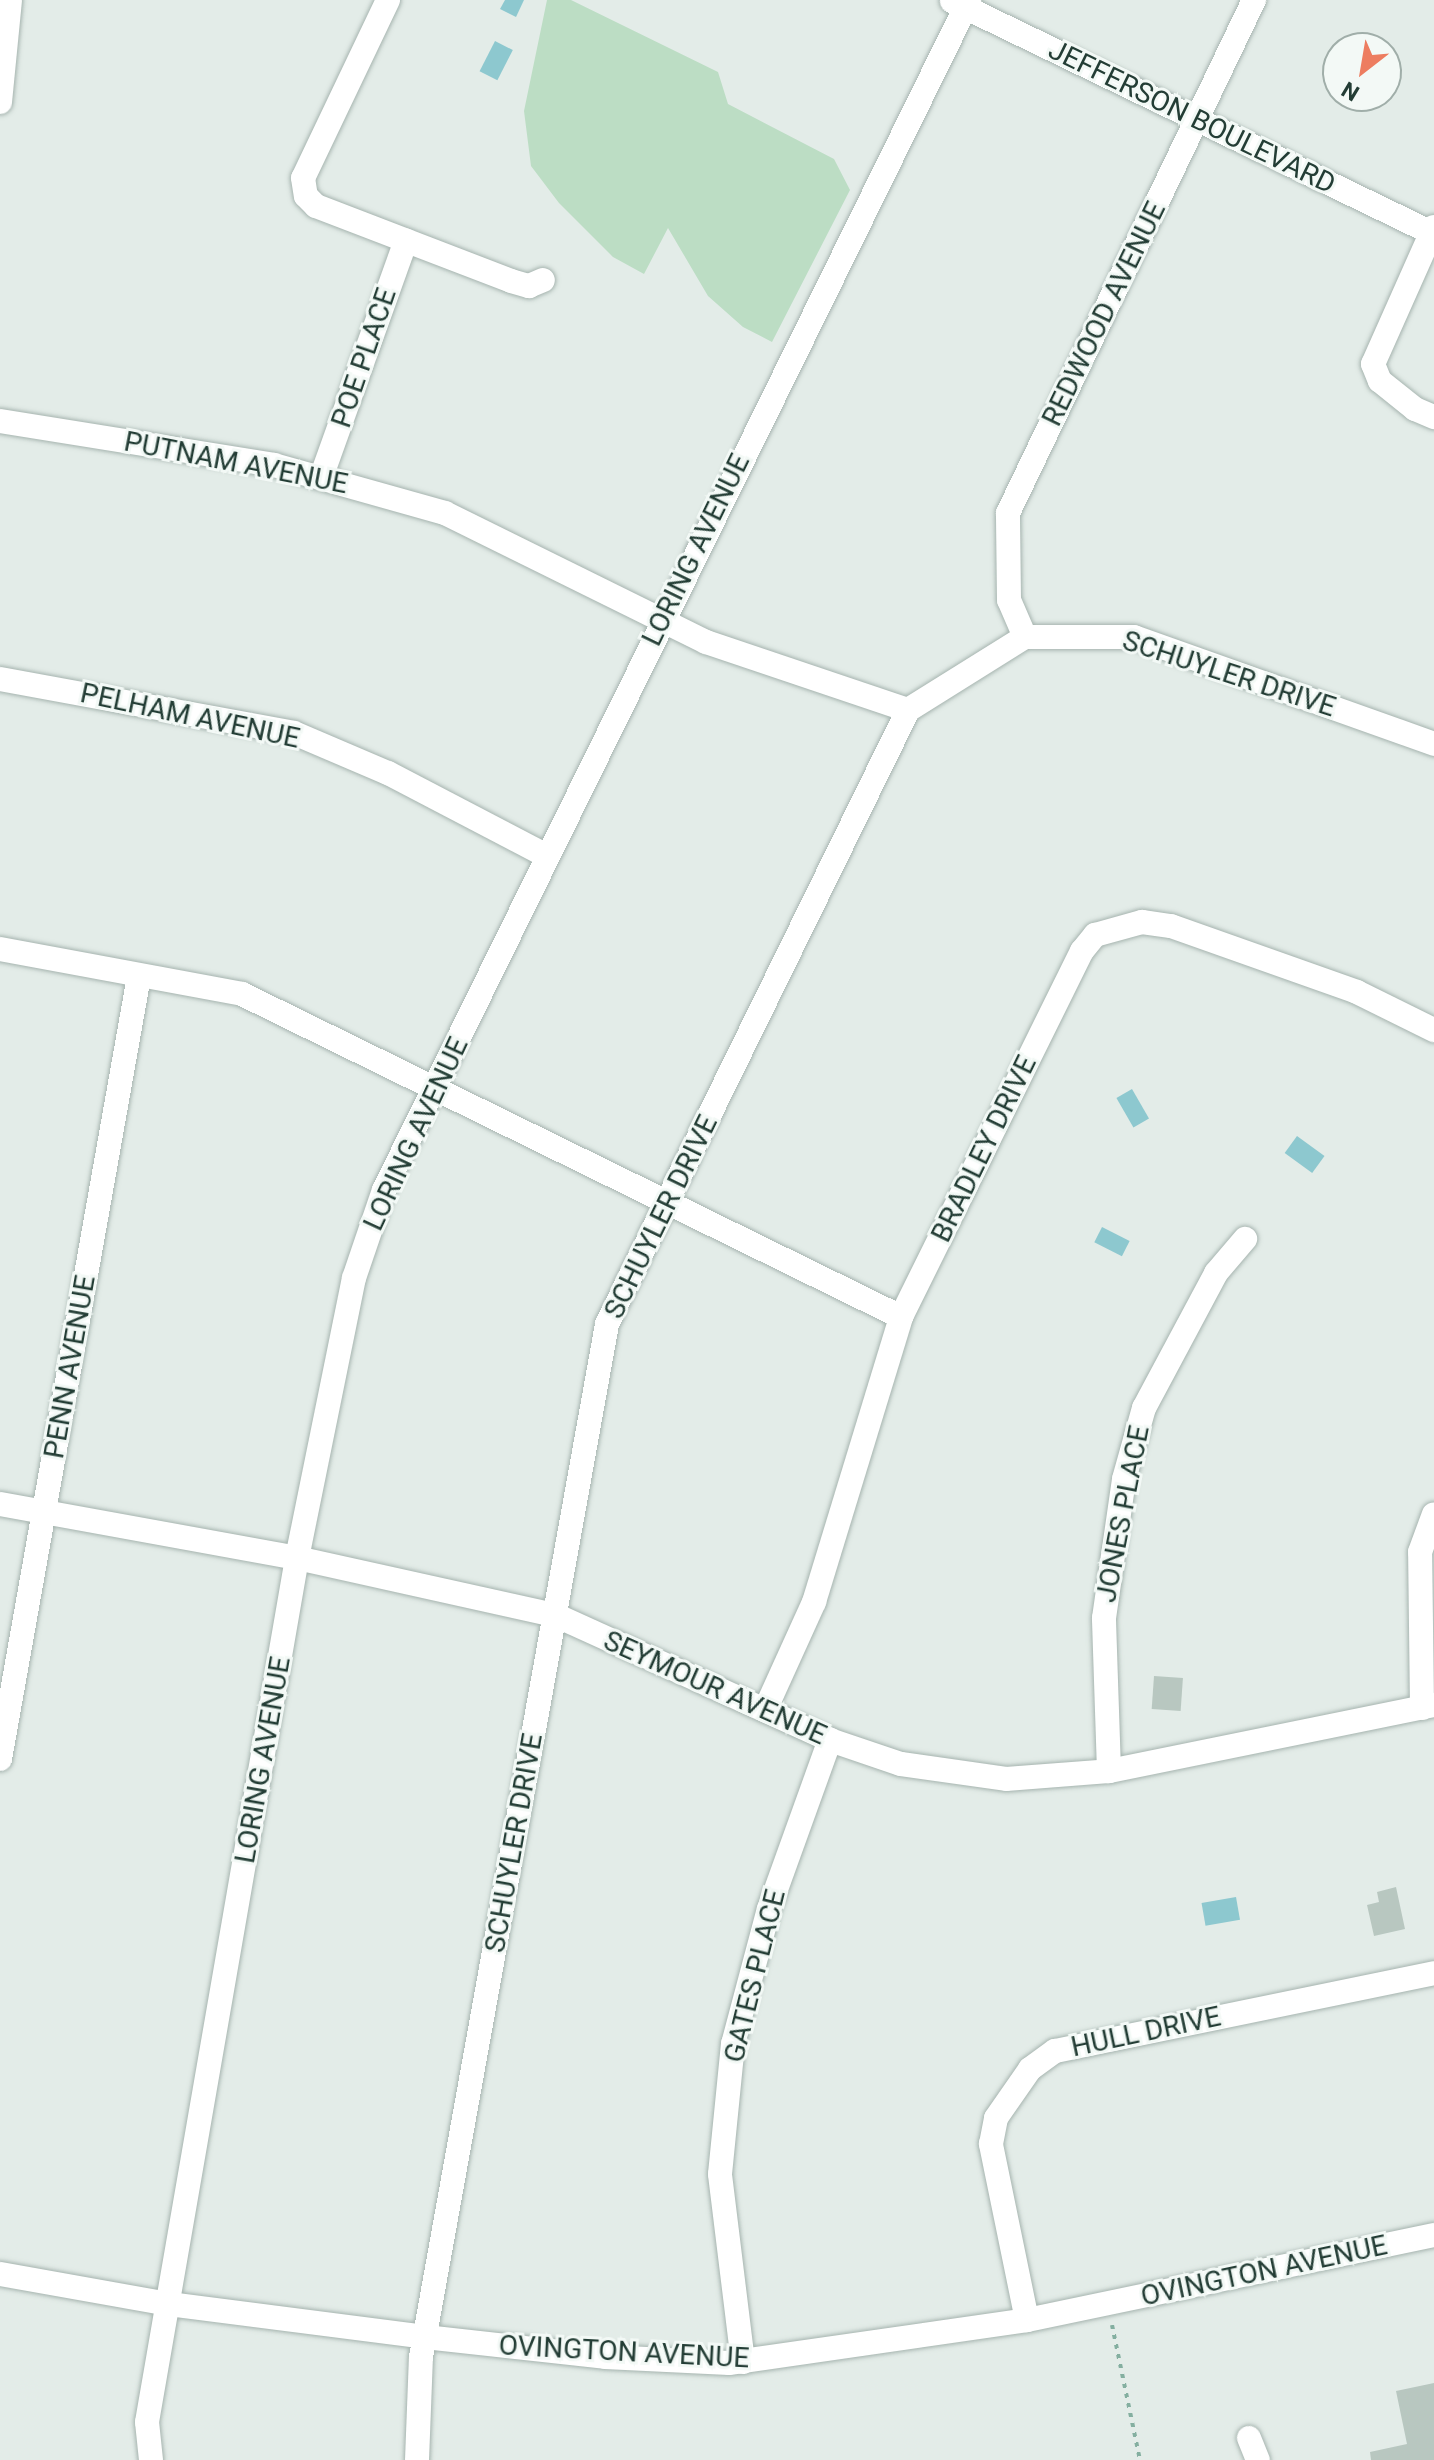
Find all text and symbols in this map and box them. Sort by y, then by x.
north arrow [1322,32,1402,112]
street label: JEFFERSON BOULEVARD [1043,33,1341,201]
text: N [1337,77,1364,106]
street label: REDWOOD AVENUE [1035,196,1173,432]
street label: POE PLACE [325,284,403,432]
street label: PUTNAM AVENUE [121,425,351,501]
street label: LORING AVENUE [635,449,757,651]
street label: SCHUYLER DRIVE [1118,624,1340,724]
street label: PELHAM AVENUE [77,676,303,756]
street label: LORING AVENUE [357,1032,475,1236]
street label: BRADLEY DRIVE [924,1050,1044,1248]
street label: SCHUYLER DRIVE [597,1110,725,1324]
street label: PENN AVENUE [37,1273,103,1461]
street label: JONES PLACE [1089,1423,1157,1605]
street label: SEYMOUR AVENUE [598,1624,832,1752]
street label: LORING AVENUE [228,1654,298,1866]
street label: SCHUYLER DRIVE [478,1731,550,1955]
street label: GATES PLACE [717,1886,793,2066]
street label: HULL DRIVE [1068,2000,1224,2064]
street label: OVINGTON AVENUE [1138,2228,1390,2314]
street label: OVINGTON AVENUE [498,2329,750,2375]

